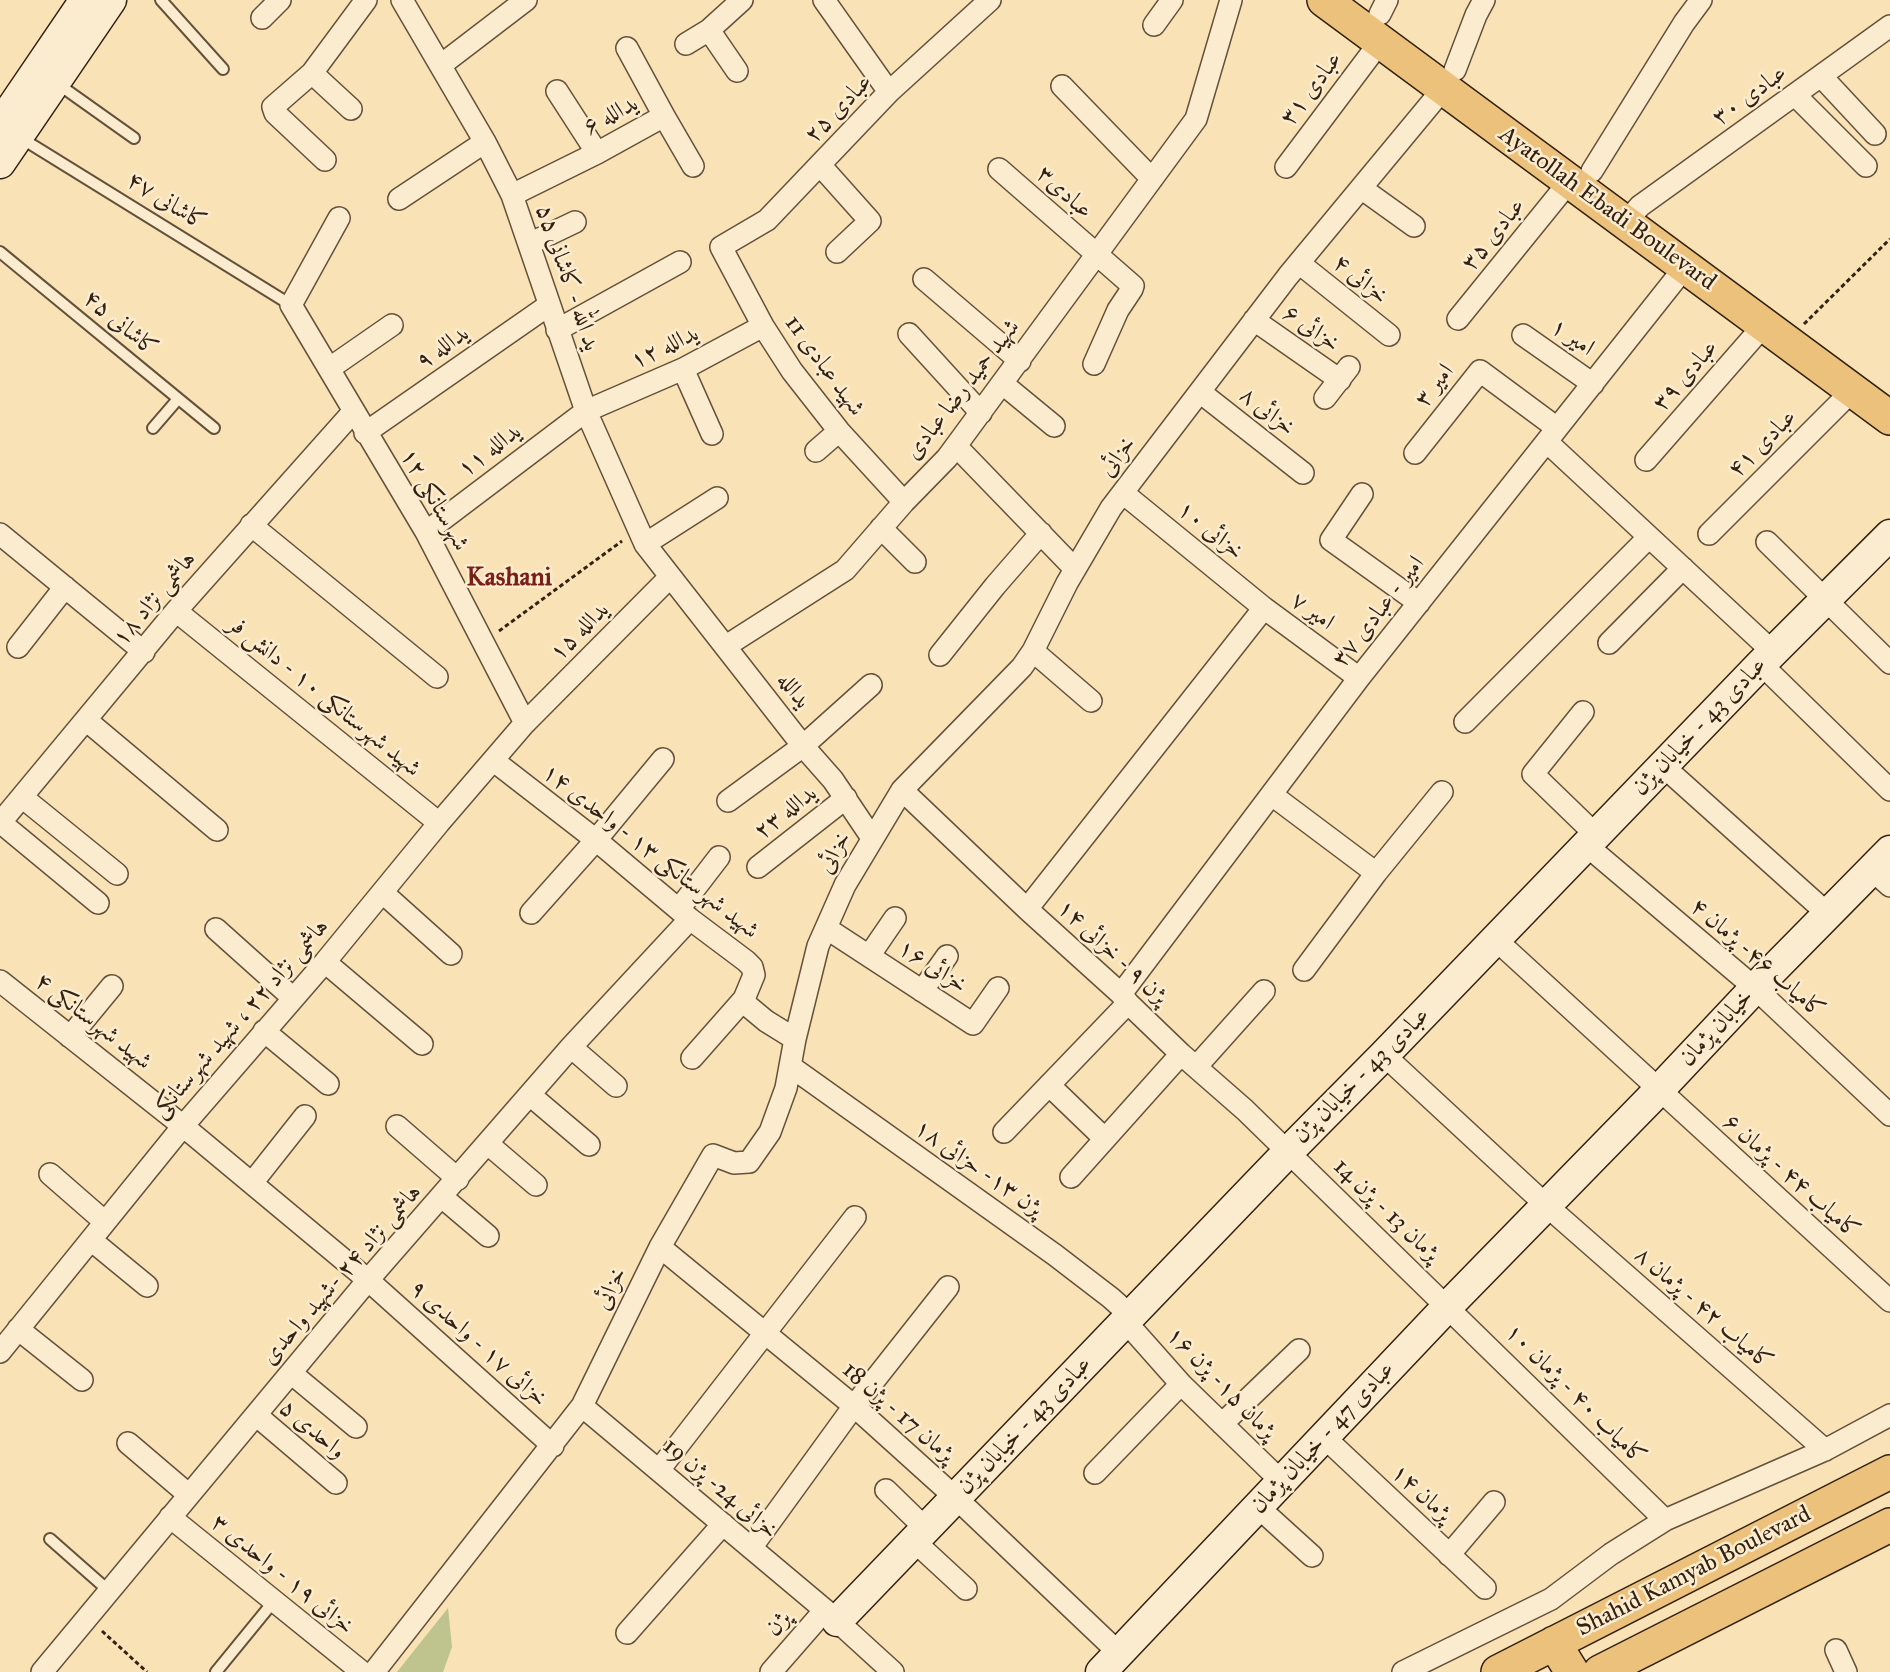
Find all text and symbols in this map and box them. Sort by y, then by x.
street label: عبادی ۳۱ [1275,46,1349,132]
street label: عبادی ۳۰ [1707,59,1793,133]
street label: عبادی ۲۵ [799,68,879,150]
street label: یدالله ۶ [579,90,643,142]
street label: Ayatollah Ebadi Boulevard [1493,121,1721,297]
street label: عبادی۳ [1030,160,1098,226]
street label: کاشانی ۴۷ [121,166,211,238]
street label: عبادی ۳۵ [1456,193,1532,277]
street label: ید الله - کاشانی ۵۵ [529,201,605,355]
street label: خزائی ۴ [1326,249,1394,311]
street label: کاشانی ۴۵ [77,285,163,363]
street label: خزائی ۶ [1277,299,1345,359]
street label: شهید عبادی 11 [778,310,870,422]
street label: امیر ۱ [1545,313,1599,363]
street label: شهید حمید رضا عبادی [899,314,1027,466]
street label: یدالله ۹ [411,320,475,376]
street label: یدالله ۱۲ [626,320,704,376]
street label: عبادی ۳۹ [1647,334,1725,418]
street label: امیر ۳ [1409,359,1461,413]
street label: خزائی ۸ [1233,381,1301,443]
street label: عبادی ۴۱ [1723,404,1803,484]
street label: یدالله ۱۱ [453,418,527,484]
street label: خزائی [1093,431,1143,483]
street label: شهرستانکی ۱۲ [393,444,475,556]
street label: خزائی ۱۰ [1171,496,1249,566]
street label: هاشمی نژاد ۱۸ [107,546,203,652]
street label: امیر - عبادی ۳۷ [1327,551,1431,673]
district label: Kashani [466,563,552,595]
street label: امیر ۷ [1285,587,1339,637]
street label: یدالله ۱۵ [544,596,616,668]
street label: شهید شهرستانکی ۱۰ - دانش فر [222,610,426,784]
street label: عبادی 43 - خیابان پژن [1627,652,1773,802]
street label: یدالله [770,667,816,715]
street label: شهید شهرستانکی ۱۳ - واحدی ۱۴ [536,758,764,946]
street label: یدالله ۲۳ [749,780,823,846]
street label: خزائی [812,827,858,879]
street label: کامیاب ۴۶- پژمان ۴ [1684,893,1830,1025]
street label: پژن ۹ - خزائی ۱۴ [1050,894,1174,1012]
street label: هاشمی نژاد ۲۲ ، شهید شهرستانکی [146,913,336,1125]
street label: خزائی ۱۶ [892,934,972,1000]
street label: شهید شهرستانکی ۴ [29,967,157,1077]
street label: خیابان پژمان [1674,983,1760,1073]
street label: عبادی 43 - خیابان پژن [1288,1002,1436,1150]
street label: کامیاب ۴۴ - پژمان ۶ [1717,1108,1865,1246]
street label: پژن ۱۳- حزائی ۱۸ [908,1114,1048,1224]
street label: پژمان 13 - پژن 14 [1327,1153,1445,1269]
street label: هاشمی نژاد ۲۴ -شهید واحدی [256,1179,428,1371]
street label: کامیاب ۴۲ - پژمان ۸ [1628,1241,1778,1377]
street label: خزائی [588,1263,634,1315]
street label: خزائی ۱۷ - واحدی ۹ [403,1275,553,1413]
street label: کامیاب ۴۰ - پژمان ۱۰ [1498,1318,1652,1472]
street label: پژمان ۱۵- پژن ۱۶ [1160,1321,1282,1447]
street label: عبادی 43 - خیابان پژن [952,1351,1098,1501]
street label: پژمان 17 - پژن 18 [836,1356,960,1470]
street label: عبادی 47 - خیابان پژمان [1245,1356,1401,1520]
street label: واحدی ۵ [273,1394,351,1466]
street label: خزائی 24- پژن 19 [656,1432,784,1546]
street label: پژمان ۱۴ [1384,1459,1458,1529]
street label: Shahid Kamyab Boulevard [1572,1500,1816,1644]
street label: خزائی ۱۹ - واحدی ۳ [205,1509,359,1641]
street label: پژن [760,1605,798,1643]

